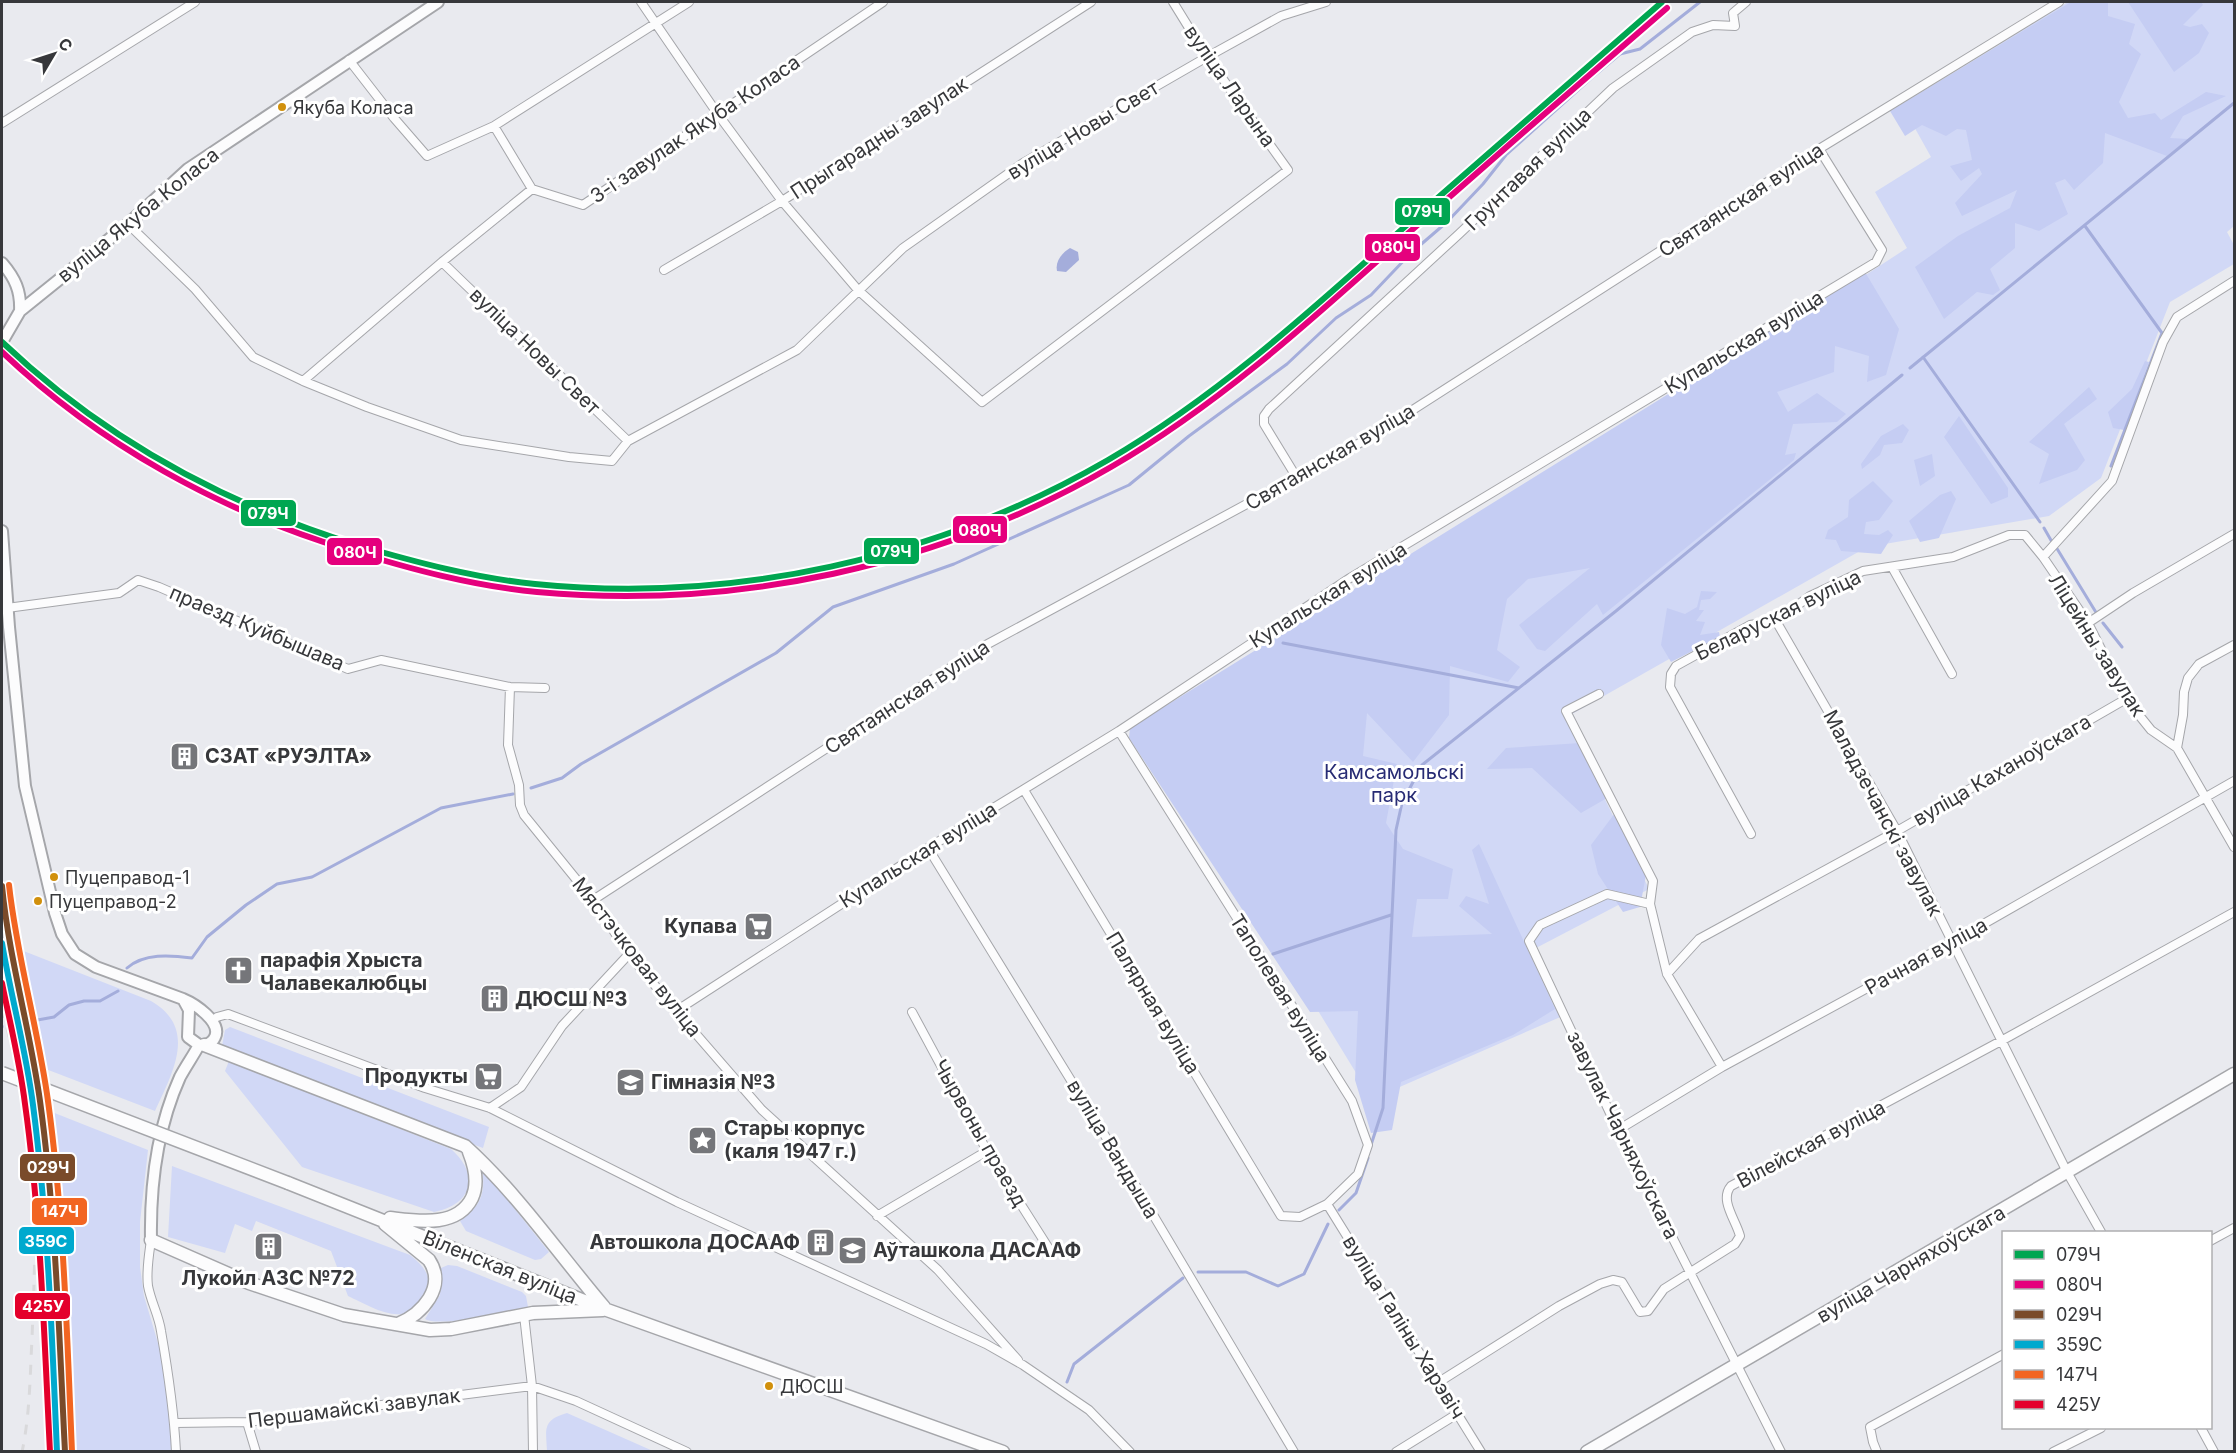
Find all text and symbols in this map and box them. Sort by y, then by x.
street label: вуліца Ларына [1179,21,1281,151]
north arrow [24,24,84,84]
text: С [54,34,77,56]
street label: 3-і завулак Якуба Коласа [586,50,804,208]
street label: Прыгарадны завулак [786,72,972,204]
street label: вуліца Новы Свет [1003,75,1164,185]
place label: Якуба Коласа [293,97,414,118]
marker: Якуба Коласа [276,101,288,113]
street label: Грунтавая вуліца [1460,103,1596,235]
street label: Святаянская вуліца [1654,138,1828,262]
street label: вуліца Якуба Коласа [52,143,224,287]
line badge: 079Ч [1394,197,1451,226]
text: 079Ч [1401,201,1443,221]
line badge: 080Ч [1364,233,1421,262]
text: 080Ч [1371,237,1415,257]
street label: вуліца Новы Свет [465,283,606,420]
street label: Купальская вуліца [1660,285,1828,399]
street label: Святаянская вуліца [1241,399,1419,515]
line badge: 079Ч [240,499,297,527]
text: 079Ч [247,503,289,523]
line badge: 080Ч [952,515,1008,544]
text: 080Ч [958,520,1002,540]
line badge: 080Ч [326,537,383,566]
line badge: 079Ч [863,537,920,565]
street label: Купальская вуліца [1245,537,1411,653]
text: 079Ч [870,541,912,561]
text: 080Ч [333,542,377,562]
street label: Беларуская вуліца [1691,564,1865,666]
street label: Ліцейны завулак [2043,569,2151,721]
street label: праезд Куйбышава [166,580,348,676]
street label: Святаянская вуліца [820,635,994,759]
street label: Маладзечанскі завулак [1818,706,1948,920]
street label: вуліца Каханоўскага [1909,709,2095,831]
building icon: СЗАТ «РУЭЛТА» [168,740,200,772]
place label: СЗАТ «РУЭЛТА» [205,744,372,768]
park label: Камсамольскі парк [1324,760,1464,807]
street label: Купальская вуліца [835,797,1001,913]
place label: Пуцеправод-1 [65,867,190,888]
marker: Пуцеправод-1 [48,871,60,883]
street label: Мястэчковая вуліца [567,872,707,1042]
place label: Пуцеправод-2 [49,891,177,912]
marker: Пуцеправод-2 [32,895,44,907]
supermarket icon: Купава [742,910,774,942]
street label: Таполевая вуліца [1225,910,1335,1066]
street label: Рачная вуліца [1860,912,1992,1000]
place label: Купава [664,914,737,938]
street label: Палярная вуліца [1101,927,1205,1079]
place label: парафія Хрыста Чалавекалюбцы [260,948,427,995]
church icon: парафія Хрыста Чалавекалюбцы [223,955,255,987]
building icon: ДЮСШ №3 [478,983,510,1015]
place label: ДЮСШ №3 [515,987,627,1011]
street label: завулак Чарняхоўскага [1562,1027,1684,1243]
street label: Чырвоны праезд [928,1055,1032,1211]
supermarket icon: Продукты [473,1060,505,1092]
place label: Продукты [365,1064,468,1088]
school or university icon: Гімназія №3 [614,1066,646,1098]
place label: Гімназія №3 [651,1070,775,1094]
street label: вуліца Вандыша [1062,1075,1164,1223]
street label: Вілейская вуліца [1733,1095,1889,1193]
place label: Стары корпус (каля 1947 г.) [724,1116,865,1163]
place icon: Стары корпус (каля 1947 г.) [687,1124,719,1156]
line badge: 029Ч [19,1153,76,1182]
text: 029Ч [27,1157,69,1177]
line badge: 147Ч [31,1197,88,1226]
street label: вуліца Чарняхоўскага [1813,1200,2009,1328]
text: 147Ч [41,1201,79,1221]
street label: Віленская вуліца [419,1225,581,1309]
line badge: 359С [18,1226,75,1255]
building icon: Автошкола ДОСААФ [805,1226,837,1258]
place label: Автошкола ДОСААФ [589,1230,800,1254]
text: 359С [25,1231,68,1251]
building icon: Лукойл АЗС №72 [252,1231,284,1263]
street label: вуліца Галіны Харэвіч [1338,1231,1470,1423]
legend [2002,1231,2212,1429]
school or university icon: Аўташкола ДАСААФ [836,1234,868,1266]
place label: Аўташкола ДАСААФ [873,1238,1081,1262]
text: 079Ч [2056,1244,2101,1265]
place label: Лукойл АЗС №72 [181,1266,355,1290]
text: 080Ч [2056,1274,2102,1295]
line badge: 425У [14,1292,71,1320]
text: 425У [22,1296,64,1316]
text: 029Ч [2056,1304,2102,1325]
text: 359С [2056,1334,2102,1355]
text: 147Ч [2056,1364,2098,1385]
place label: ДЮСШ [780,1376,843,1397]
marker: ДЮСШ [763,1380,775,1392]
street label: Першамайскі завулак [246,1383,462,1433]
text: 425У [2056,1394,2101,1415]

